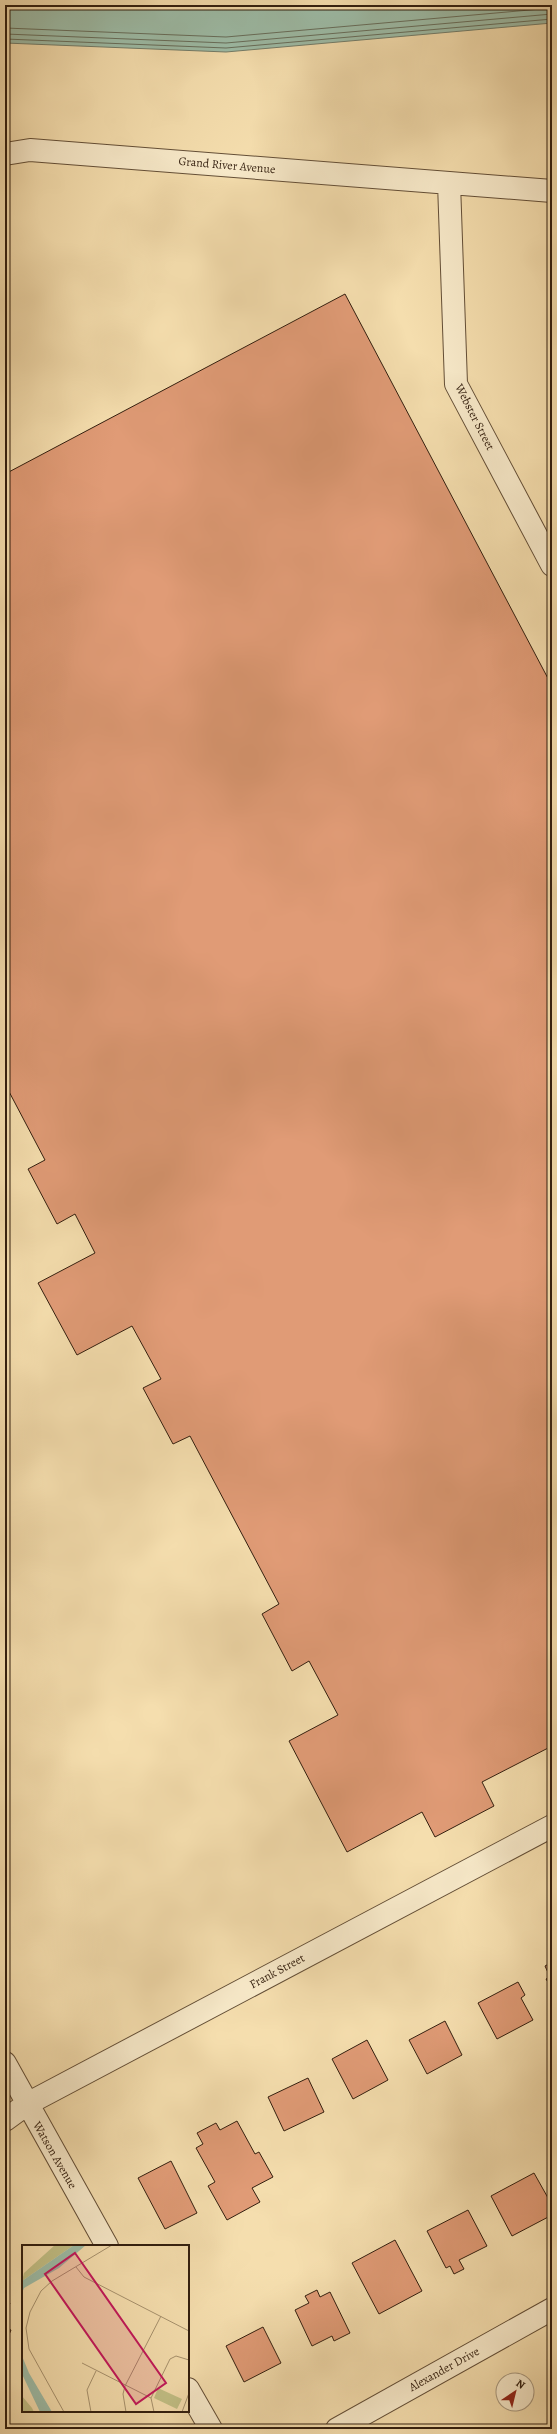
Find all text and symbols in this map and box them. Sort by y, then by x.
street label: Grand River Avenue [178,153,276,177]
street label: Webster Street [451,380,499,453]
street label: Frank Street [247,1950,307,1992]
street label: Watson Avenue [29,2118,81,2192]
inset map [22,2245,189,2412]
street label: Alexander Drive [405,2343,482,2395]
north arrow [495,2372,535,2412]
text: N [513,2376,528,2393]

